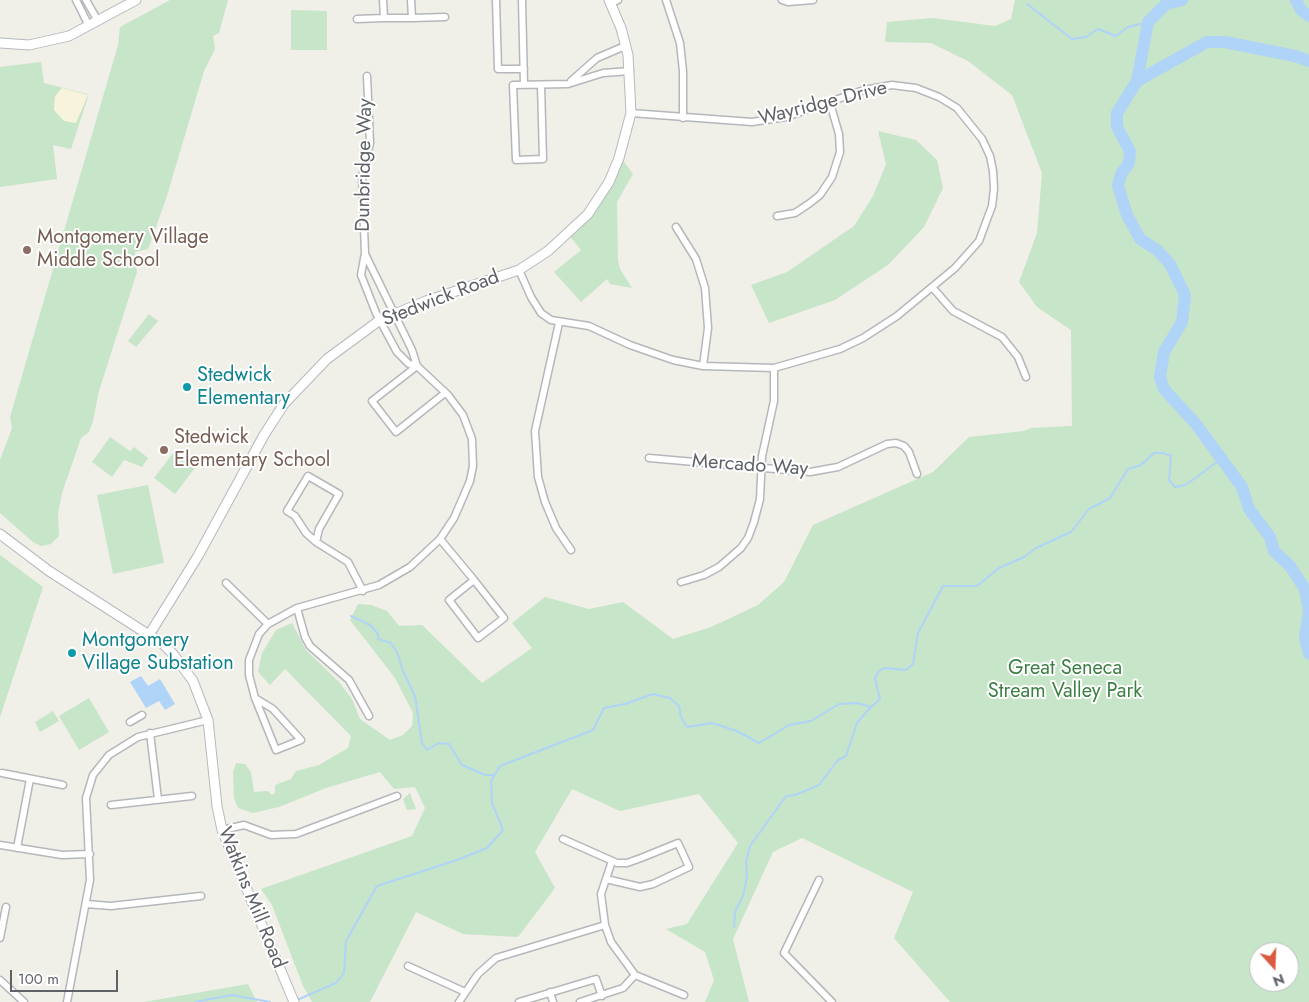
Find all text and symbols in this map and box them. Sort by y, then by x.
street label: Wayridge Drive [756,76,890,132]
street label: Dunbridge Way [352,98,378,232]
place label: Montgomery Village Middle School [37,226,209,273]
marker: Montgomery Village Middle School [21,244,33,256]
street label: Stedwick Road [379,266,503,332]
place label: Stedwick Elementary [197,364,290,411]
marker: Stedwick Elementary [181,381,193,393]
place label: Stedwick Elementary School [174,426,330,473]
marker: Stedwick Elementary School [158,444,170,456]
street label: Mercado Way [691,450,809,482]
place label: Montgomery Village Substation [82,629,234,676]
marker: Montgomery Village Substation [66,647,78,659]
park label: Great Seneca Stream Valley Park [988,657,1142,704]
street label: Watkins Mill Road [212,824,290,972]
north arrow [1249,942,1299,992]
scale bar [12,960,120,992]
text: 100 m [18,968,59,990]
text: N [1270,969,1287,991]

